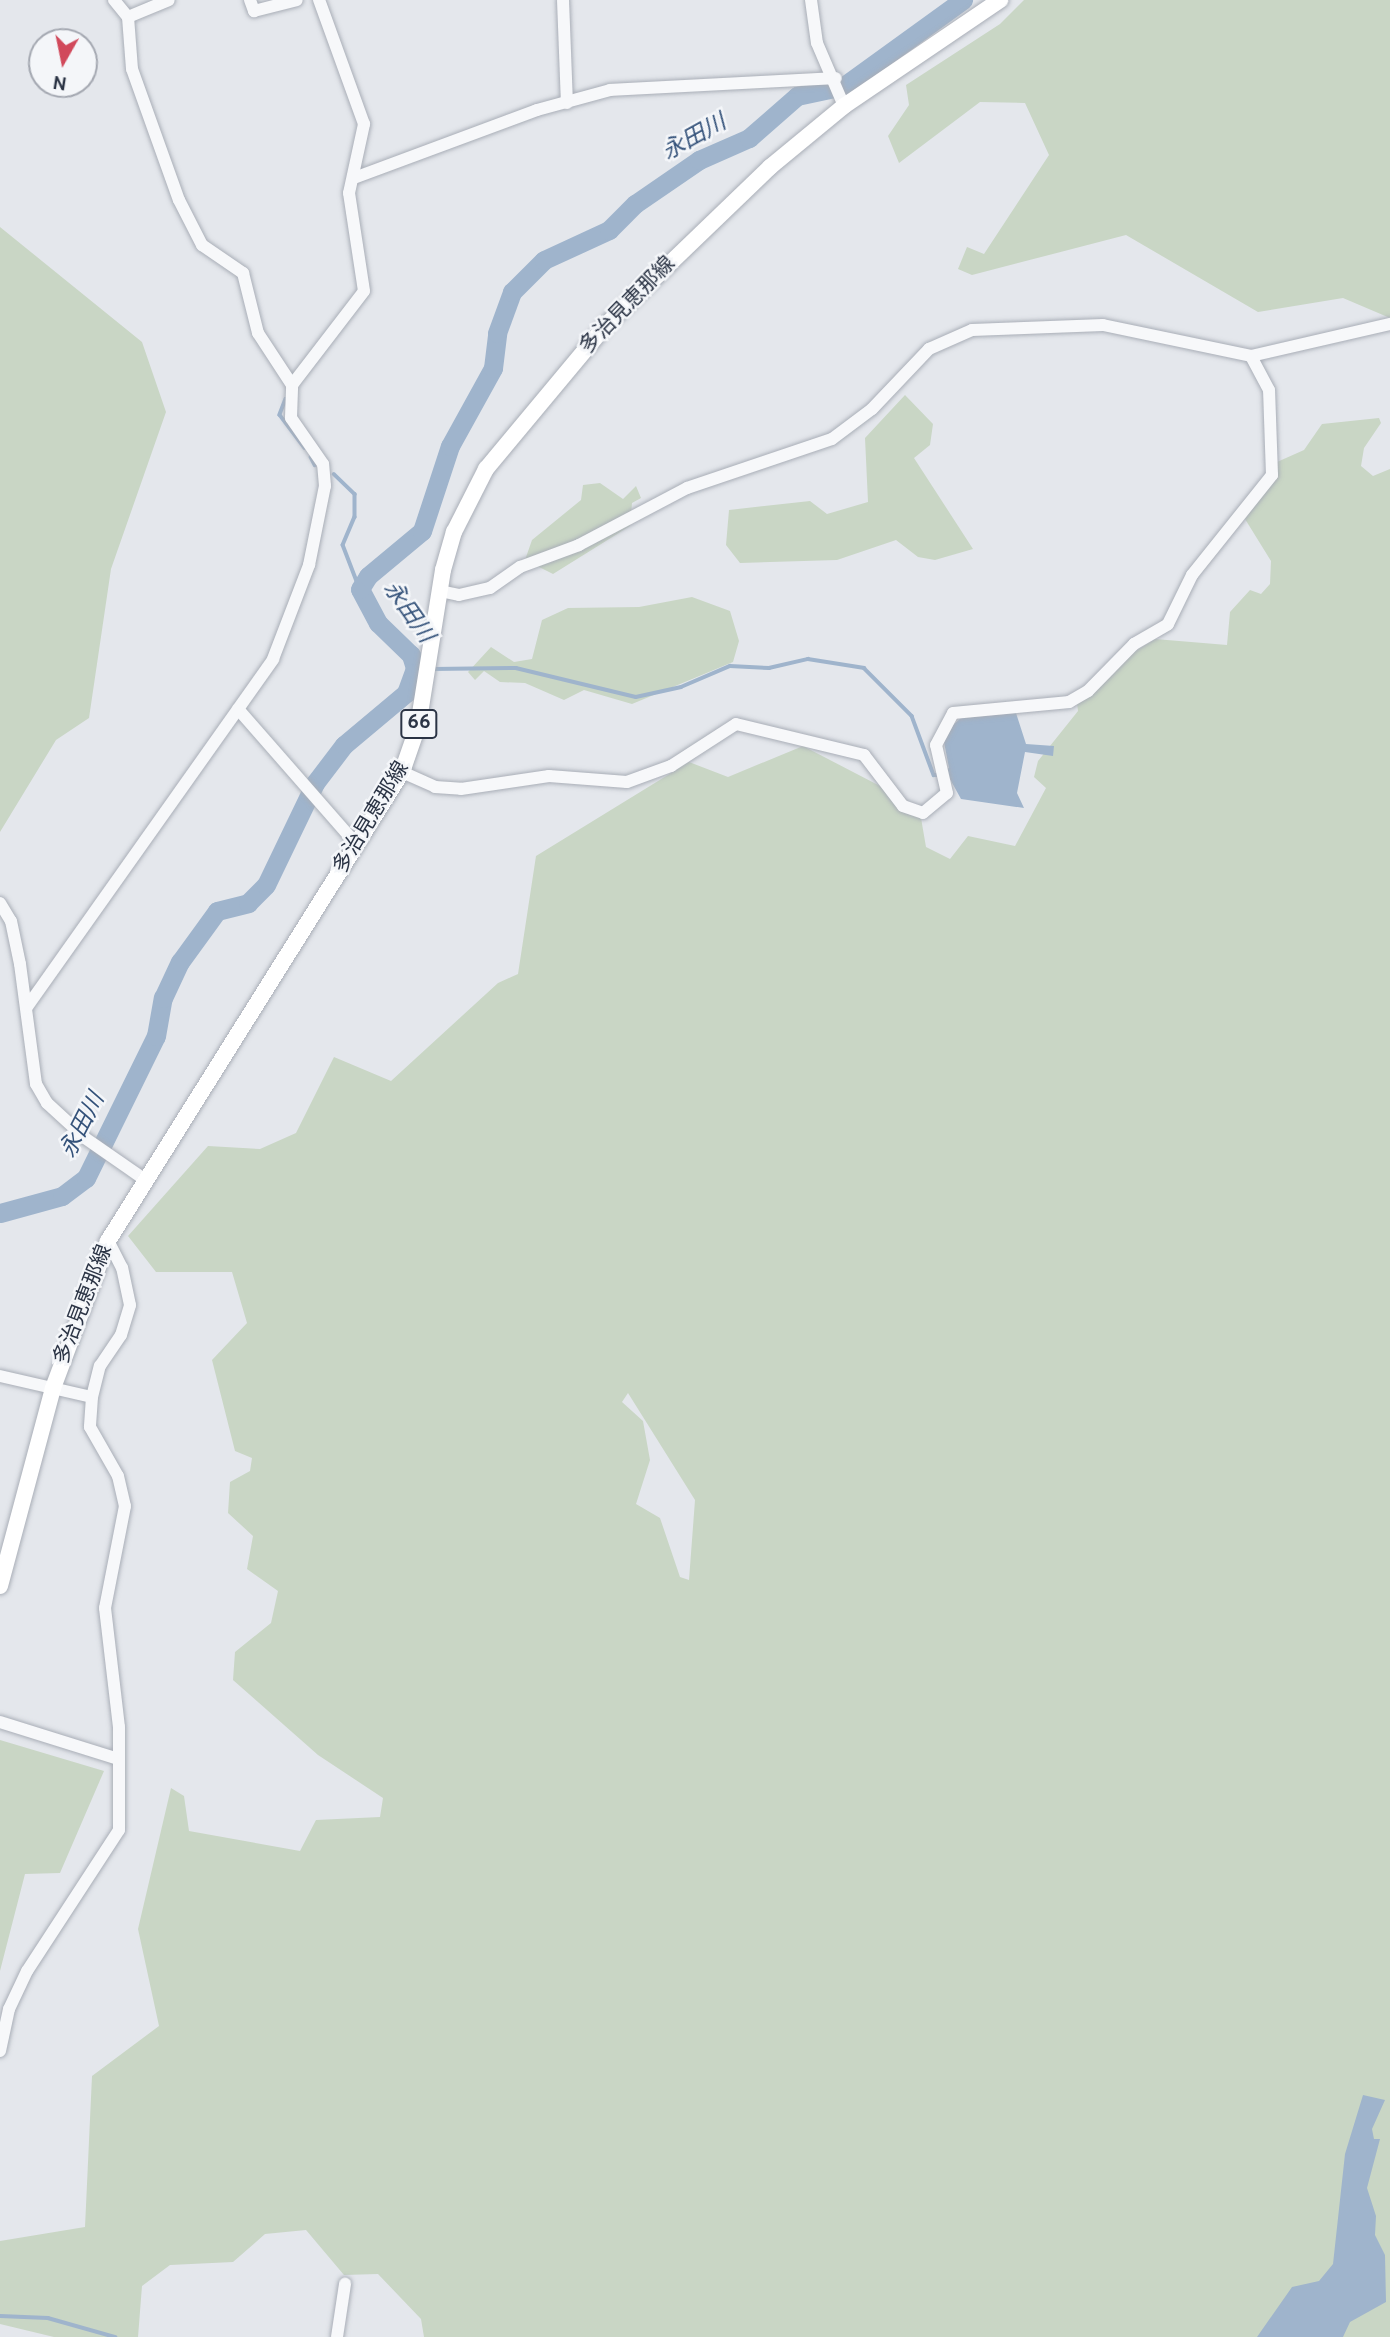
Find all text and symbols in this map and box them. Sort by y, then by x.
north arrow [28,28,98,98]
text: N [51,69,69,95]
water label: 永田川 [658,110,732,168]
street label: 多治見恵那線 [575,252,681,360]
water label: 永田川 [376,577,438,649]
road number: 66 [400,708,438,740]
street label: 多治見恵那線 [329,758,415,878]
water label: 永田川 [56,1089,112,1163]
street label: 多治見恵那線 [50,1242,118,1368]

